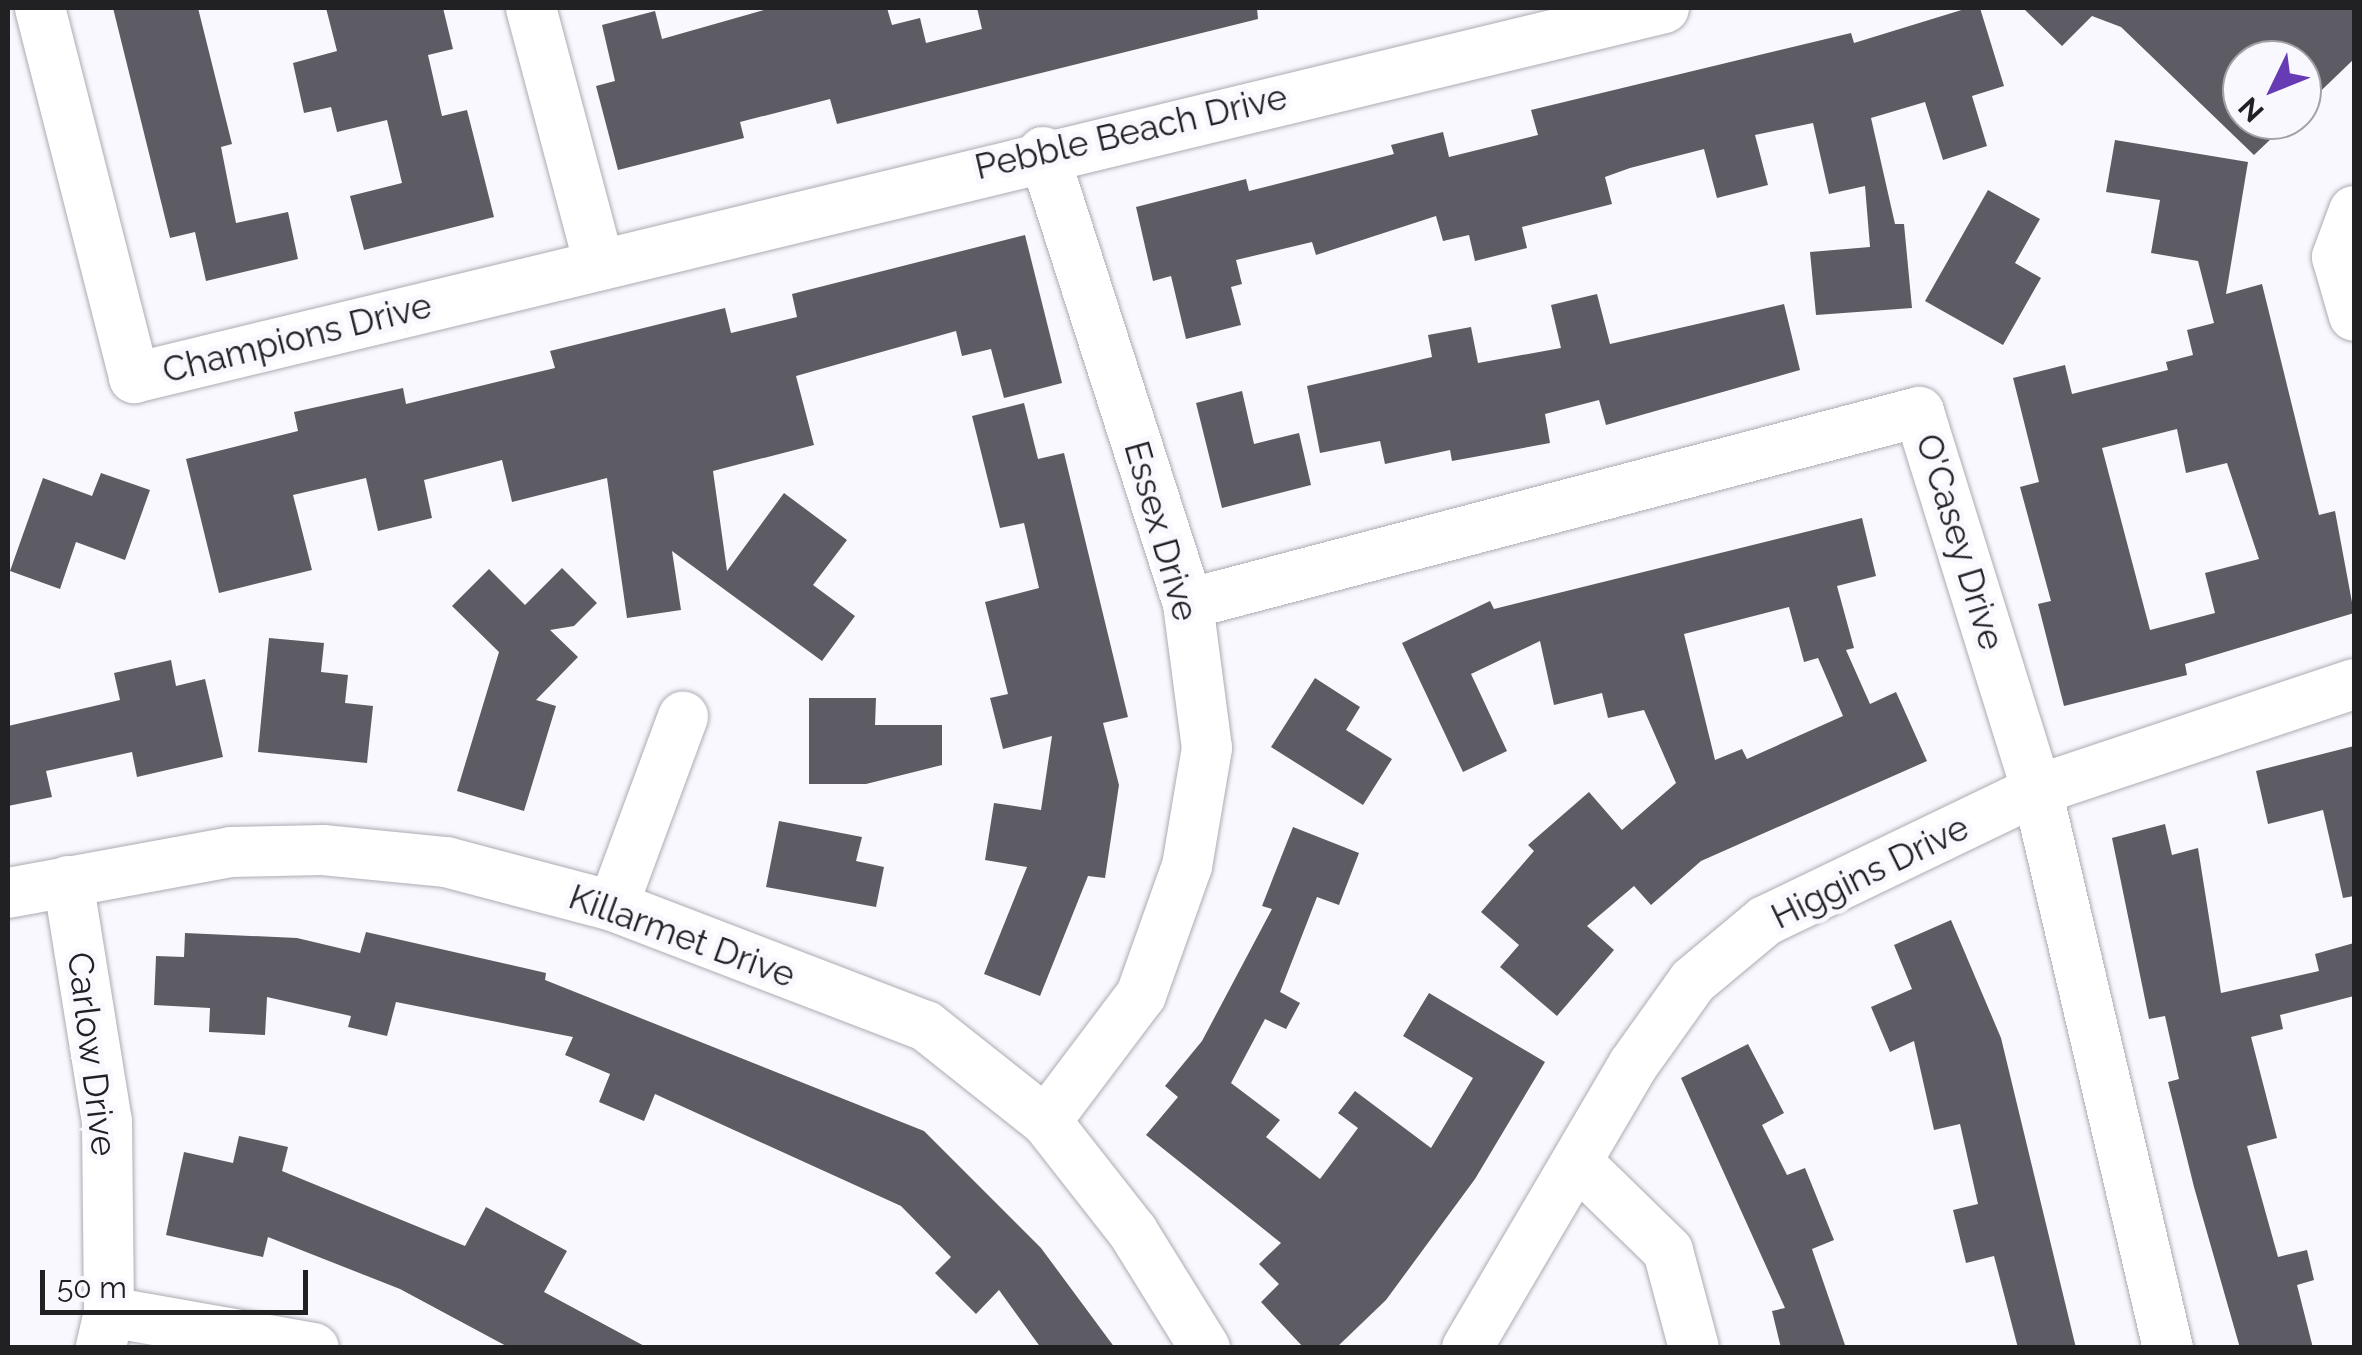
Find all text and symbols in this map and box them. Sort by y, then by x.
north arrow [2222,40,2322,140]
street label: Pebble Beach Drive [971,76,1291,188]
text: N [2232,90,2271,129]
street label: Champions Drive [158,284,436,392]
street label: O'Casey Drive [1907,428,2013,656]
street label: Essex Drive [1115,436,1207,626]
street label: Higgins Drive [1765,806,1975,938]
street label: Killarmet Drive [563,876,801,996]
street label: Carlow Drive [59,949,125,1159]
scale bar [45,1250,312,1312]
text: 50 m [57,1270,127,1305]

